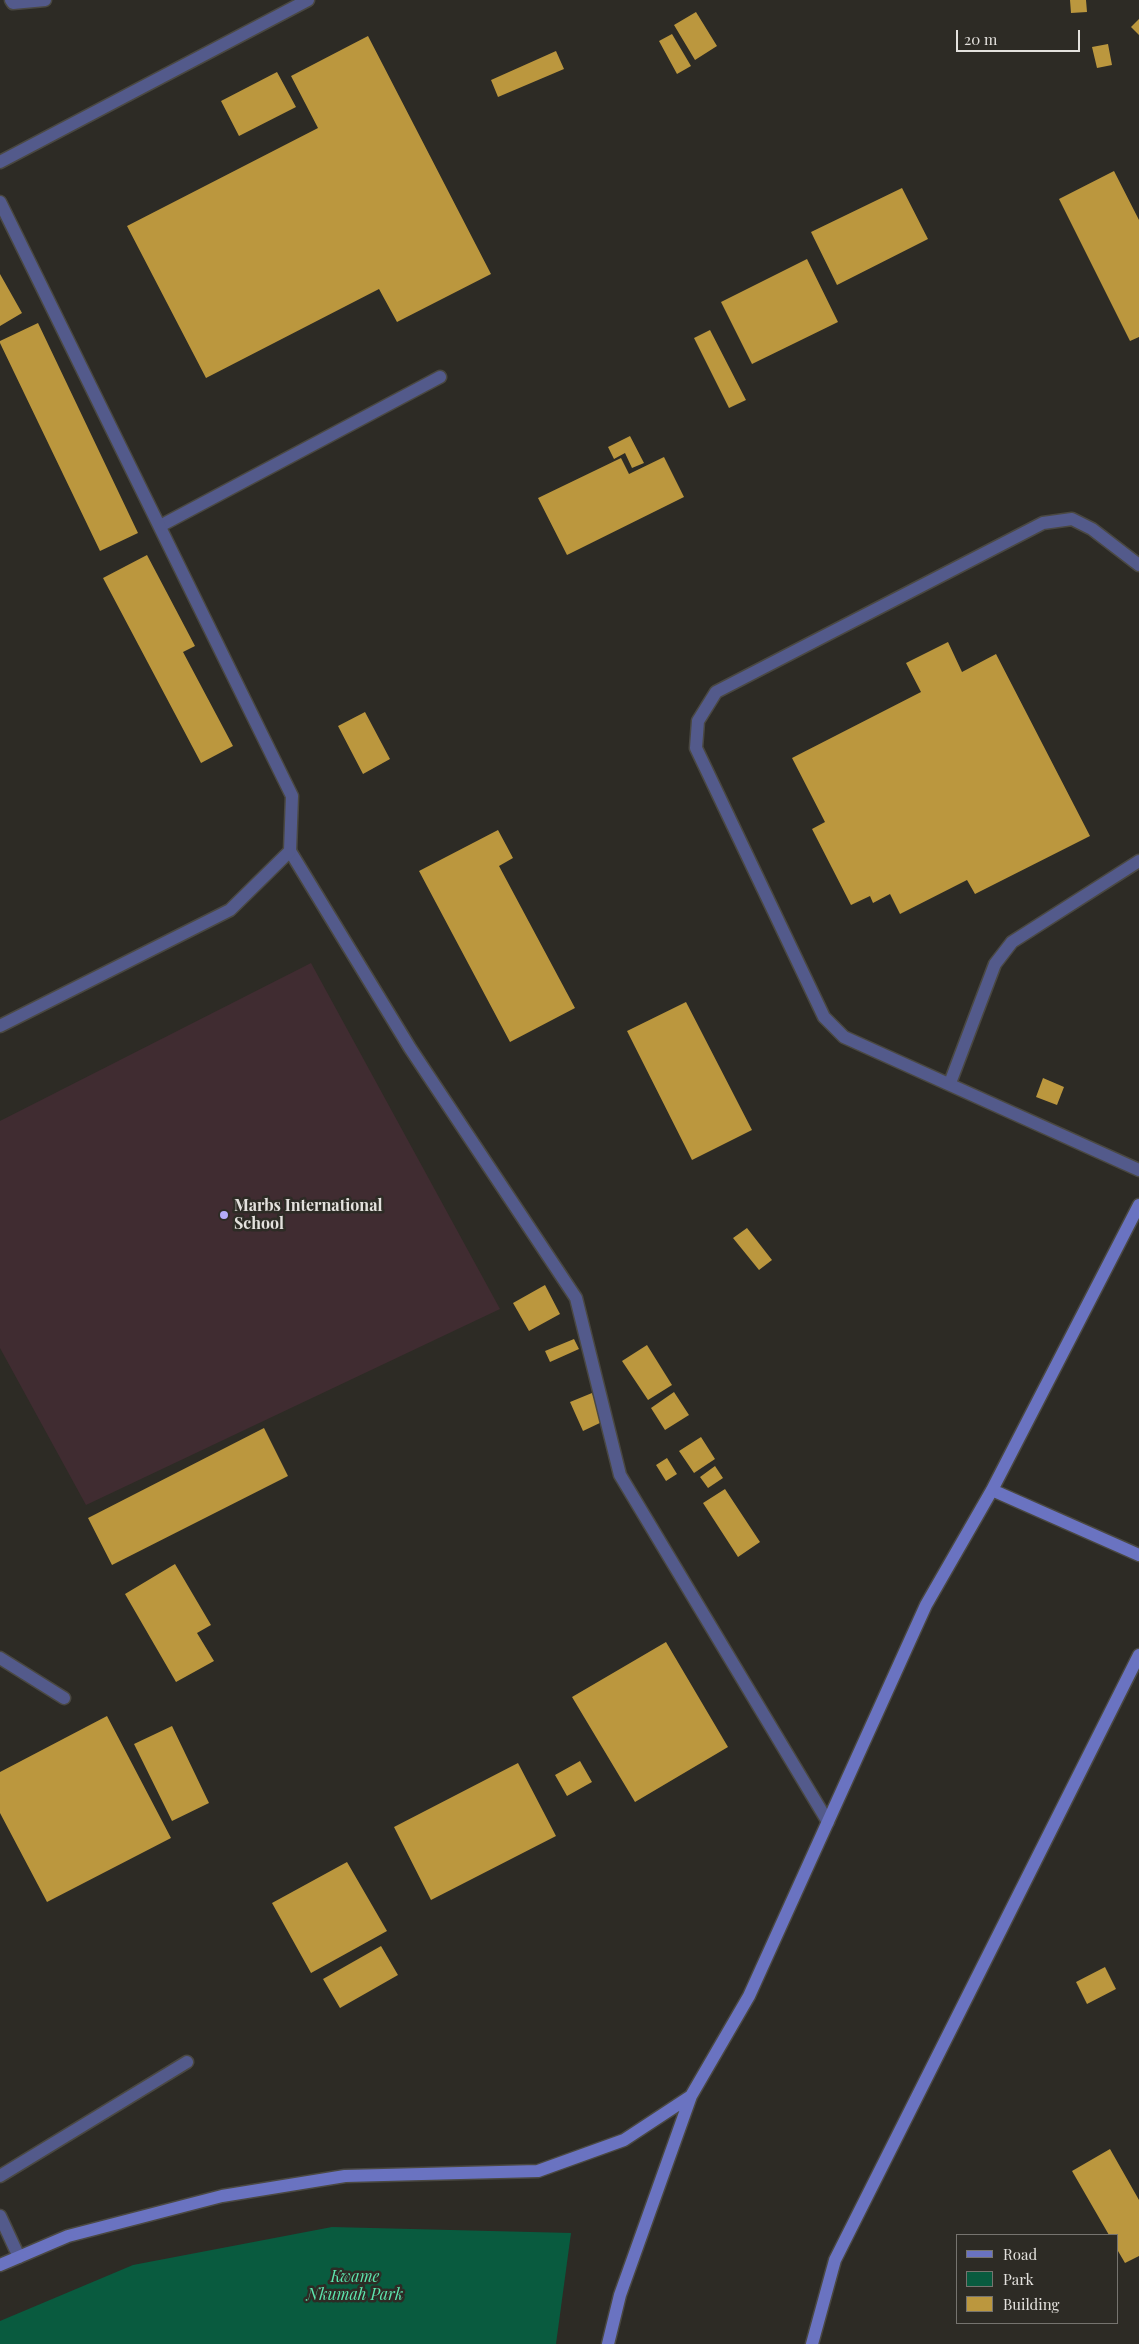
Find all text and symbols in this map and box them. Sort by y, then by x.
scale bar [959,20,1083,52]
text: 20 m [964,29,997,49]
place label: Marbs International School [234,1196,382,1234]
marker: Marbs International School [218,1209,230,1221]
legend [956,2234,1119,2324]
text: Road [1003,2244,1037,2264]
park label: Kwame Nkumah Park [307,2267,403,2305]
text: Park [1003,2269,1034,2289]
text: Building [1003,2294,1059,2314]

